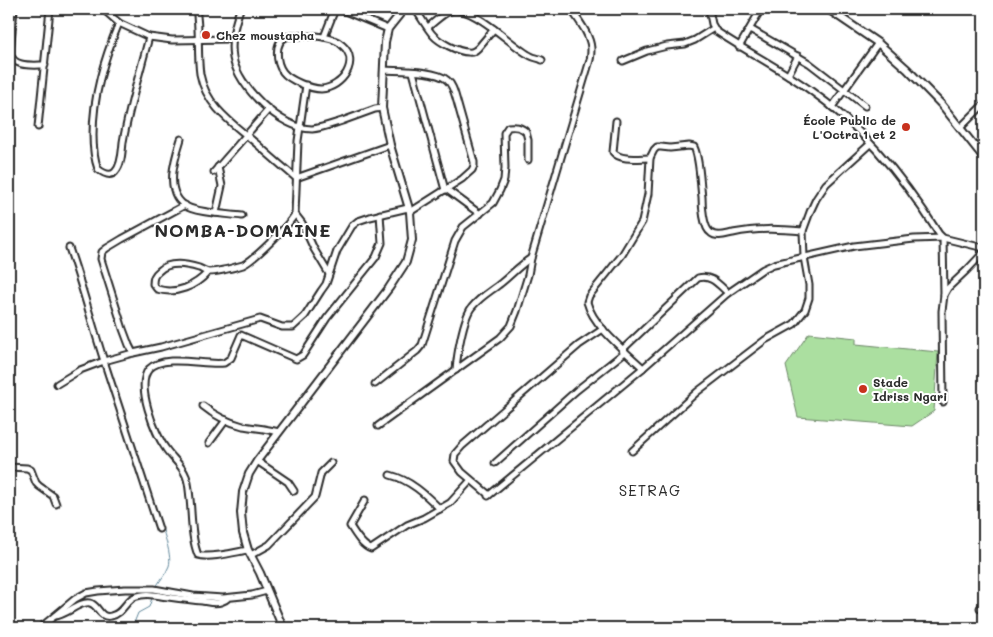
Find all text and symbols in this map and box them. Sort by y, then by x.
place label: Chez moustapha [216,27,314,43]
marker: Chez moustapha [200,29,212,41]
place label: École Public de L'Octra 1 et 2 [803,112,896,142]
marker: École Public de L'Octra 1 et 2 [900,121,912,133]
district label: NOMBA-DOMAINE [154,218,332,242]
place label: Stade Idriss Ngari [873,374,947,404]
marker: Stade Idriss Ngari [857,383,869,395]
district label: SETRAG [619,480,681,500]

